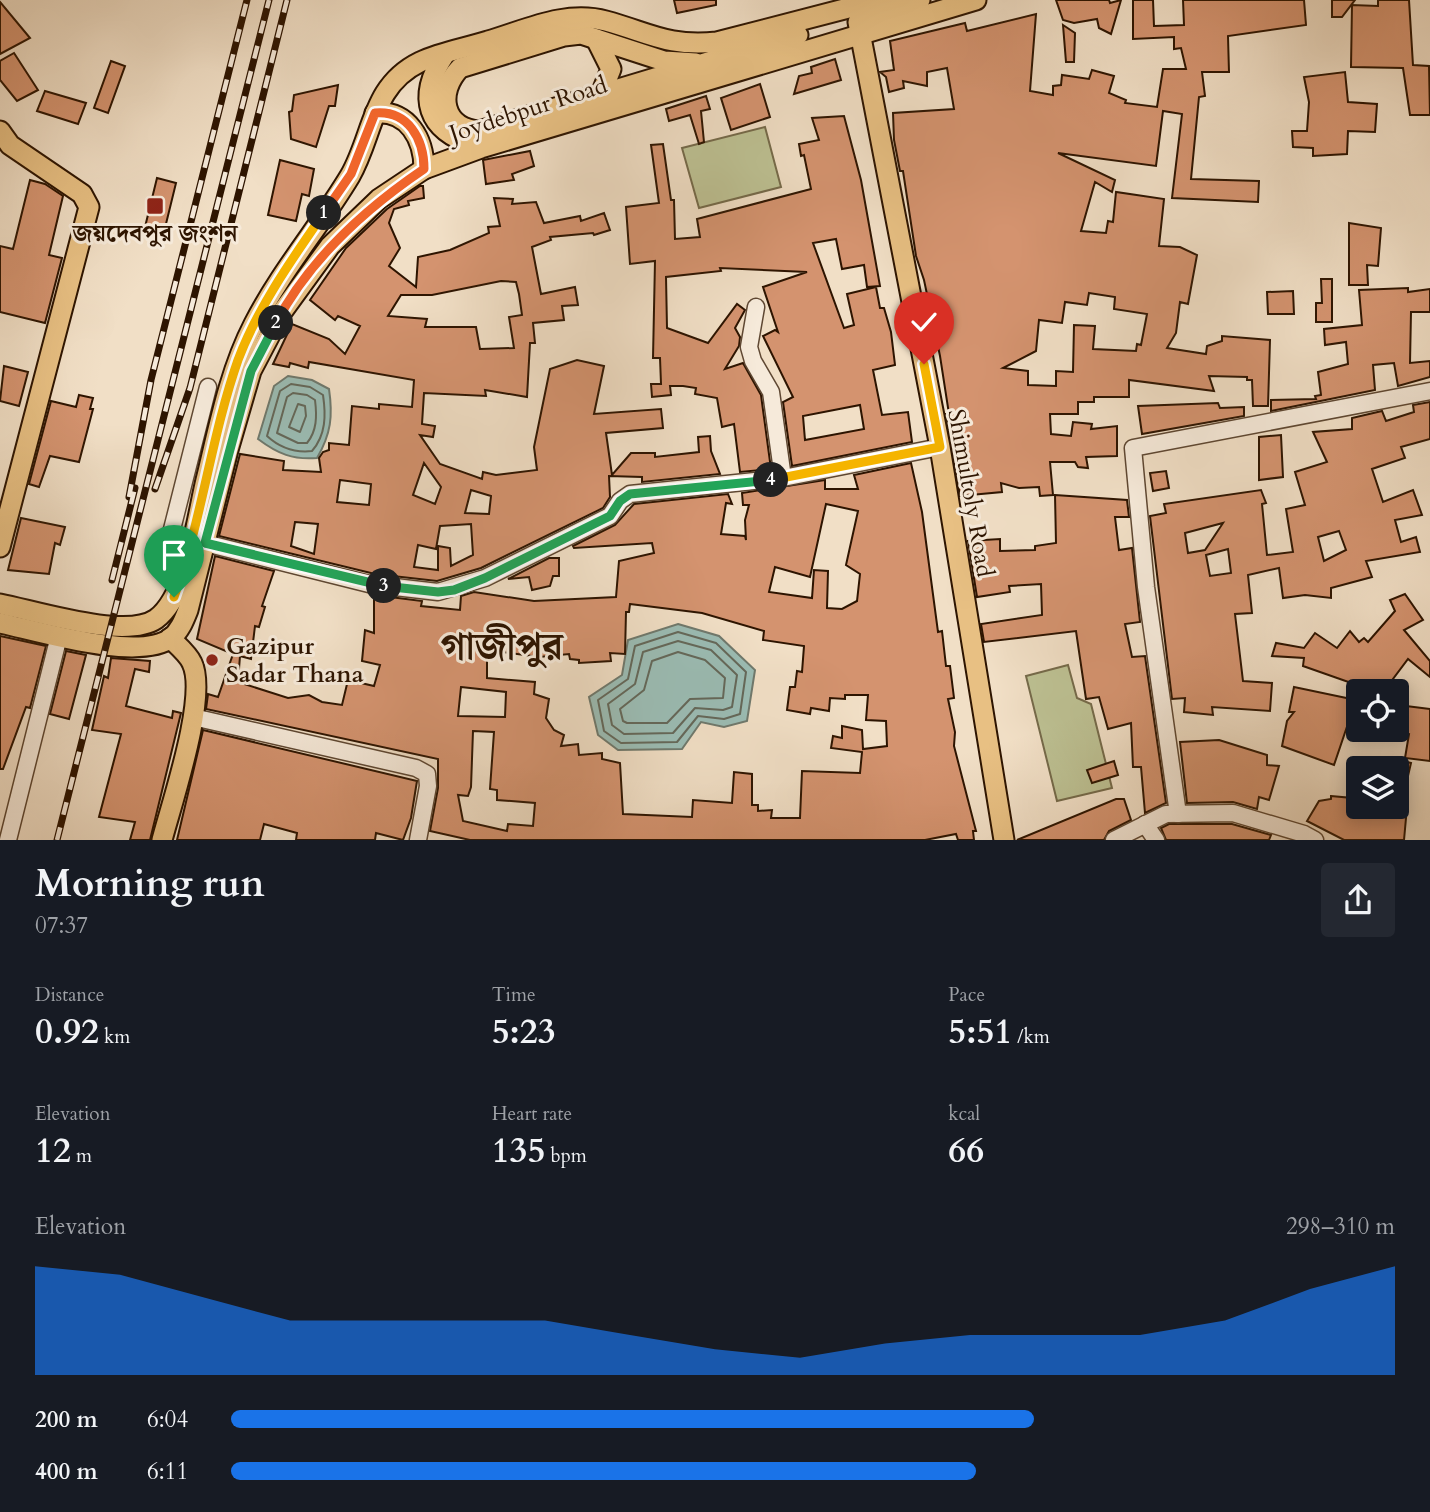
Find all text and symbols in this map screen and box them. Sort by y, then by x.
street label: Joydebpur Road [442,68,612,151]
marker: জয়দেবপুর জংশন [145,196,165,216]
pin: 1 [306,196,342,230]
text: 1 [319,199,328,225]
place label: জয়দেবপুর জংশন [71,217,239,250]
pin [894,292,954,364]
icon: check [905,303,943,341]
pin: 2 [258,306,294,340]
text: 2 [271,309,280,335]
street label: Shimultoly Road [939,406,1002,580]
pin: 4 [754,462,788,498]
text: 4 [766,466,775,492]
pin [144,525,204,597]
icon: arrive [155,536,193,574]
pin: 3 [366,568,402,604]
text: 3 [379,572,388,598]
district label: গাজীপুর [441,621,565,673]
place label: Gazipur Sadar Thana [226,630,364,691]
marker: Gazipur Sadar Thana [204,652,220,668]
map controls [1346,679,1409,819]
button: locate [1346,679,1409,742]
button: layers [1346,756,1409,819]
text: Morning run [35,858,265,910]
button: share [1321,863,1395,937]
text: 07:37 [35,910,88,941]
text: Distance [35,982,104,1008]
text: Time [492,982,536,1008]
text: Pace [948,982,985,1008]
text: 0.92 [35,1008,99,1056]
text: 5:23 [492,1008,556,1056]
text: 5:51 [948,1008,1012,1056]
text: km [99,1024,130,1050]
text: /km [1012,1024,1050,1050]
text: Elevation [35,1101,110,1127]
text: Heart rate [492,1101,572,1127]
text: kcal [948,1101,980,1127]
text: 12 [35,1127,71,1175]
text: 135 [492,1127,545,1175]
text: 66 [948,1127,984,1175]
text: m [71,1143,92,1169]
text: bpm [545,1143,587,1169]
text: Elevation [35,1211,126,1242]
text: 298–310 m [1286,1211,1395,1242]
text: 200 m [35,1404,98,1435]
text: 6:04 [147,1404,188,1435]
text: 400 m [35,1456,98,1487]
text: 6:11 [147,1456,188,1487]

